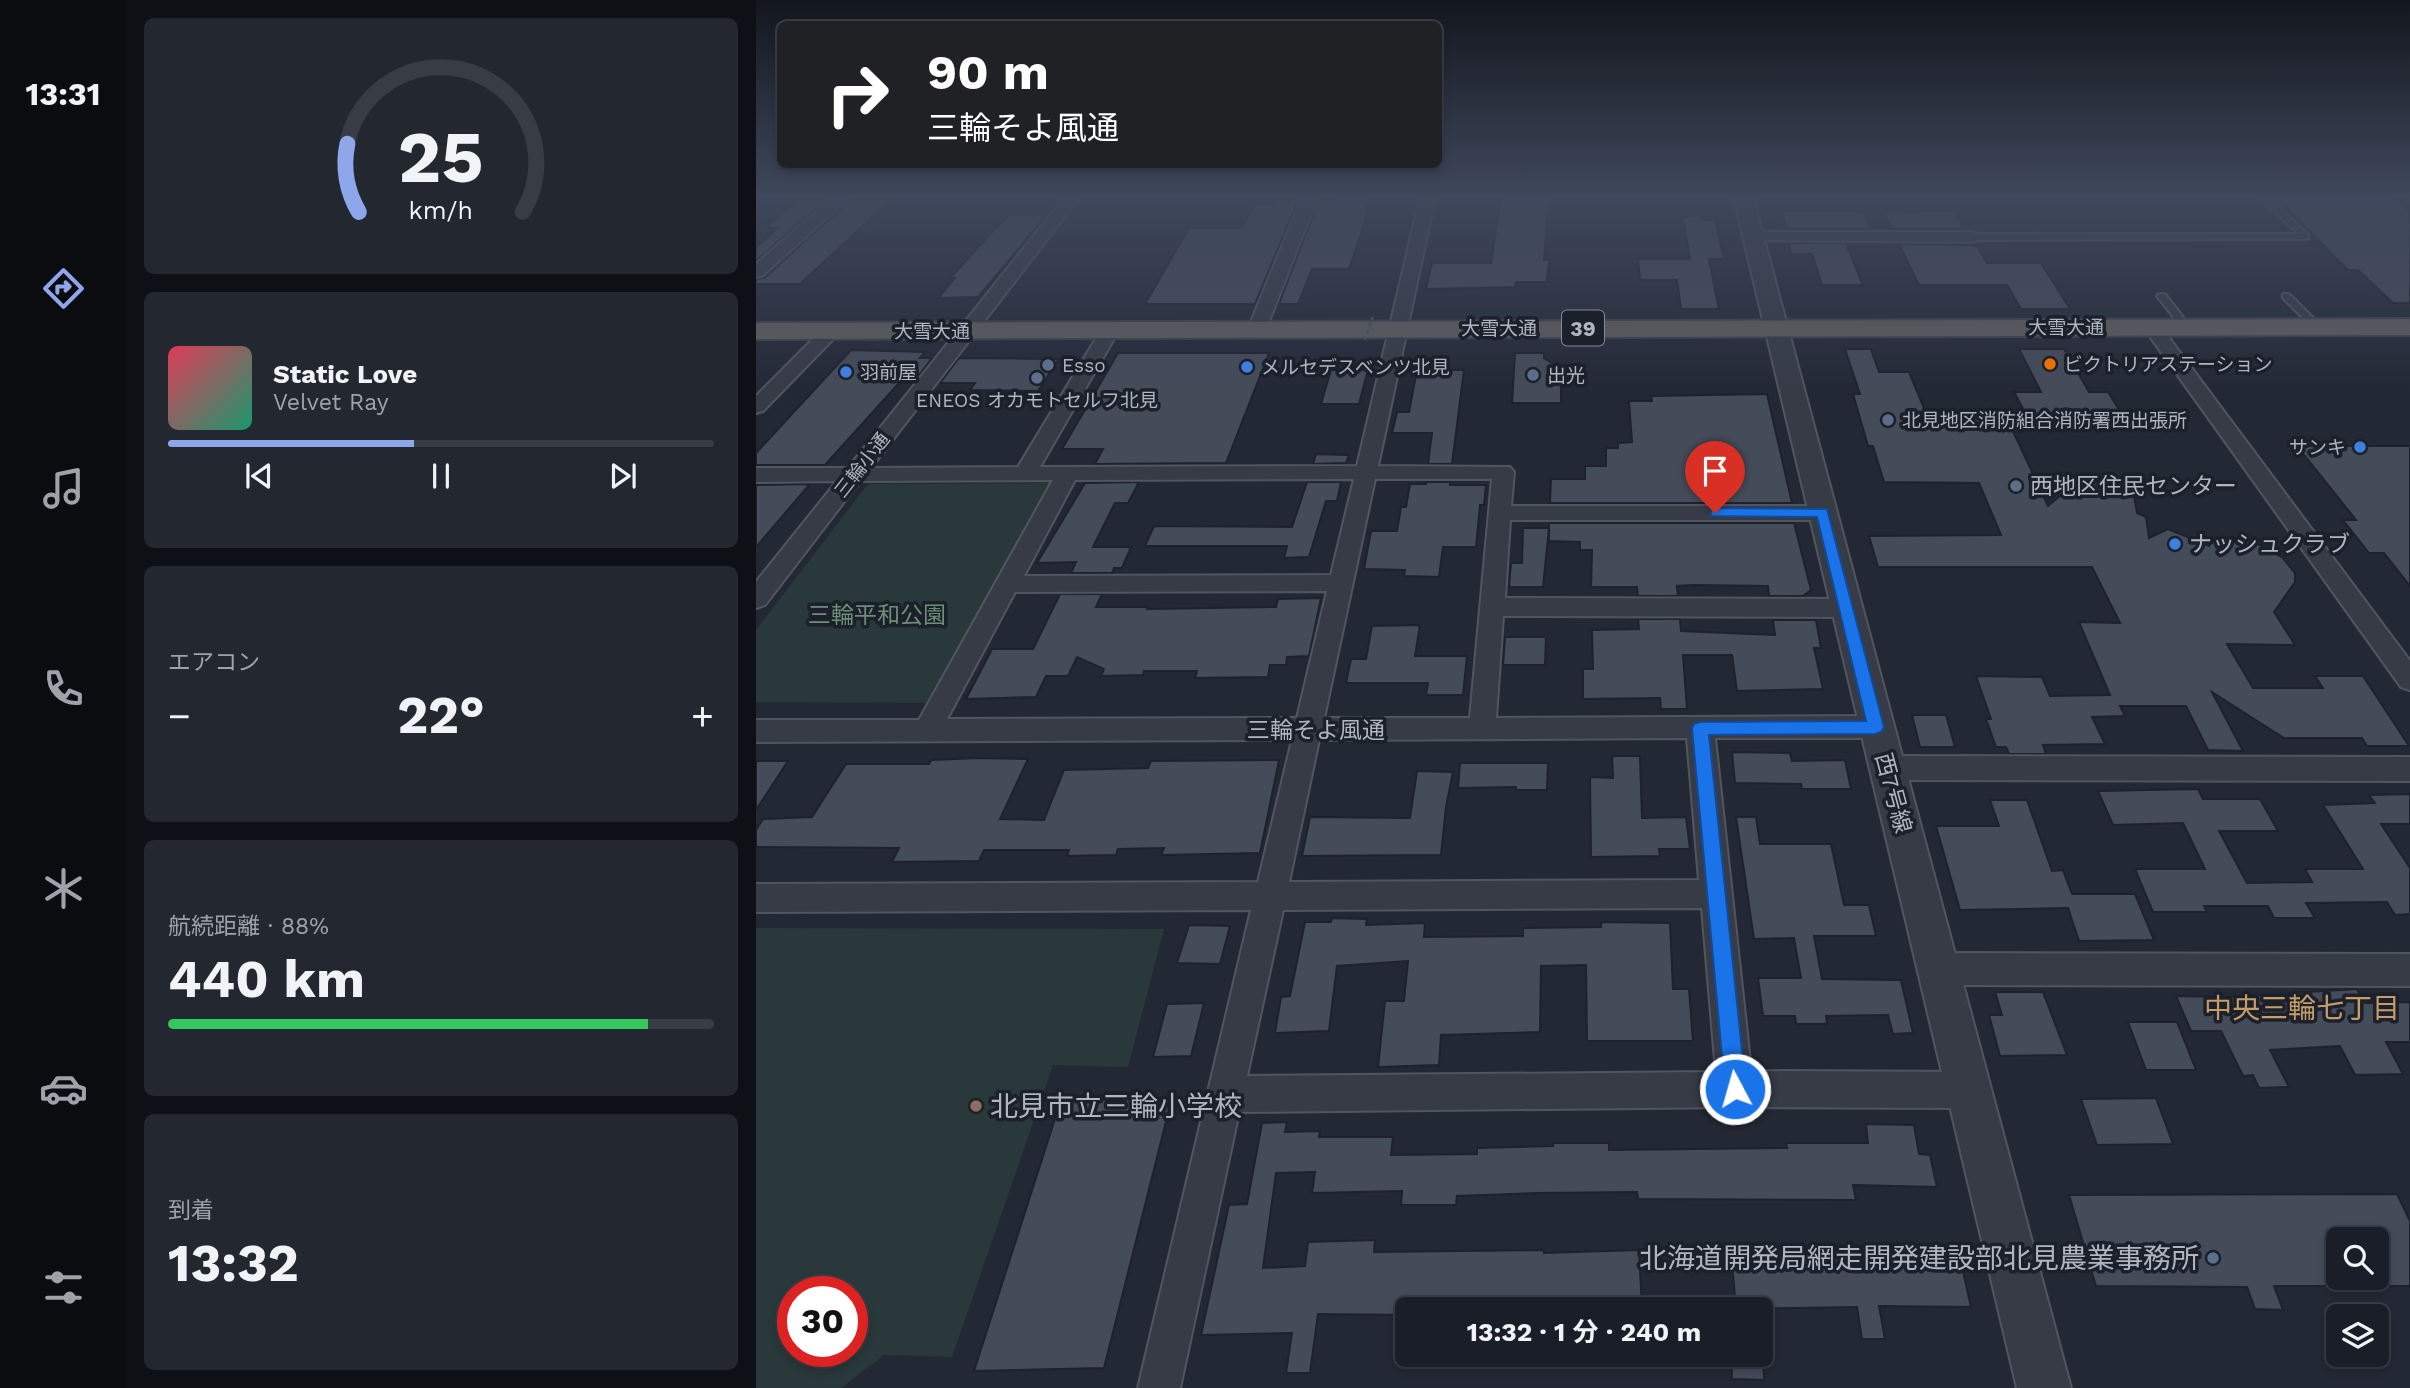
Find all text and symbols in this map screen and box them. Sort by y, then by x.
text: 90 m [927,43,1049,101]
icon: right [812,49,903,140]
text: 13:31 [25,75,101,113]
text: 三輪そよ風通 [927,109,1119,147]
text: 25 [398,114,484,200]
text: km/h [409,196,473,225]
icon: directions [39,264,88,313]
road number: 39 [1562,310,1604,346]
street label: 大雪大通 [2028,316,2104,339]
street label: 大雪大通 [1461,317,1537,340]
street label: 大雪大通 [894,320,970,343]
place label: ビクトリアステーション [2064,353,2273,376]
place label: Esso [1062,354,1106,377]
place label: メルセデスベンツ北見 [1261,356,1450,379]
marker: ビクトリアステーション [2042,356,2058,372]
marker: Esso [1040,357,1056,373]
text: Static Love [273,359,417,389]
marker: メルセデスベンツ北見 [1239,359,1255,375]
place label: 羽前屋 [860,361,917,384]
marker: 羽前屋 [838,364,854,380]
place label: 出光 [1547,364,1585,387]
marker: 出光 [1525,367,1541,383]
marker: ENEOS オカモトセルフ北見 [1029,370,1045,386]
text: Velvet Ray [273,389,389,416]
place label: ENEOS オカモトセルフ北見 [916,389,1158,412]
place label: 北見地区消防組合消防署西出張所 [1902,409,2187,432]
marker: 北見地区消防組合消防署西出張所 [1880,412,1896,428]
street label: 三輪小通 [830,428,894,502]
place label: サンキ [2289,436,2346,459]
marker: サンキ [2352,439,2368,455]
pin [1685,441,1745,513]
icon: arrive [1696,452,1734,490]
icon: previous [240,457,278,495]
icon: pause [422,457,460,495]
icon: next [604,457,642,495]
icon: music [39,464,88,513]
place label: 西地区住民センター [2030,473,2237,500]
marker: 西地区住民センター [2008,478,2024,494]
place label: ナッシュクラブ [2189,531,2350,558]
marker: ナッシュクラブ [2167,536,2183,552]
park label: 三輪平和公園 [808,602,946,629]
text: エアコン [168,649,260,676]
icon: phone [39,664,88,713]
text: 22° [397,685,485,746]
text: − [168,694,191,738]
text: + [691,694,714,738]
street label: 三輪そよ風通 [1247,717,1385,744]
street label: 西7号線 [1869,750,1917,836]
icon: climate [39,864,88,913]
text: 航続距離 · 88% [168,913,329,940]
text: 440 km [168,949,365,1010]
district label: 中央三輪七丁目 [2204,992,2400,1025]
position arrow [1698,1052,1772,1126]
icon: car [39,1064,88,1113]
place label: 北見市立三輪小学校 [990,1090,1242,1123]
marker: 北見市立三輪小学校 [968,1098,984,1114]
text: 到着 [168,1197,214,1224]
map controls [2326,1227,2389,1367]
button: search [2326,1227,2389,1290]
text: 13:32 [168,1233,299,1294]
place label: 北海道開発局網走開発建設部北見農業事務所 [1639,1242,2199,1275]
marker: 北海道開発局網走開発建設部北見農業事務所 [2205,1250,2221,1266]
icon: filters [39,1263,88,1312]
speed limit sign: 30 [777,1276,868,1367]
button: layers [2326,1304,2389,1367]
text: 13:32 · 1 分 · 240 m [1467,1317,1701,1347]

